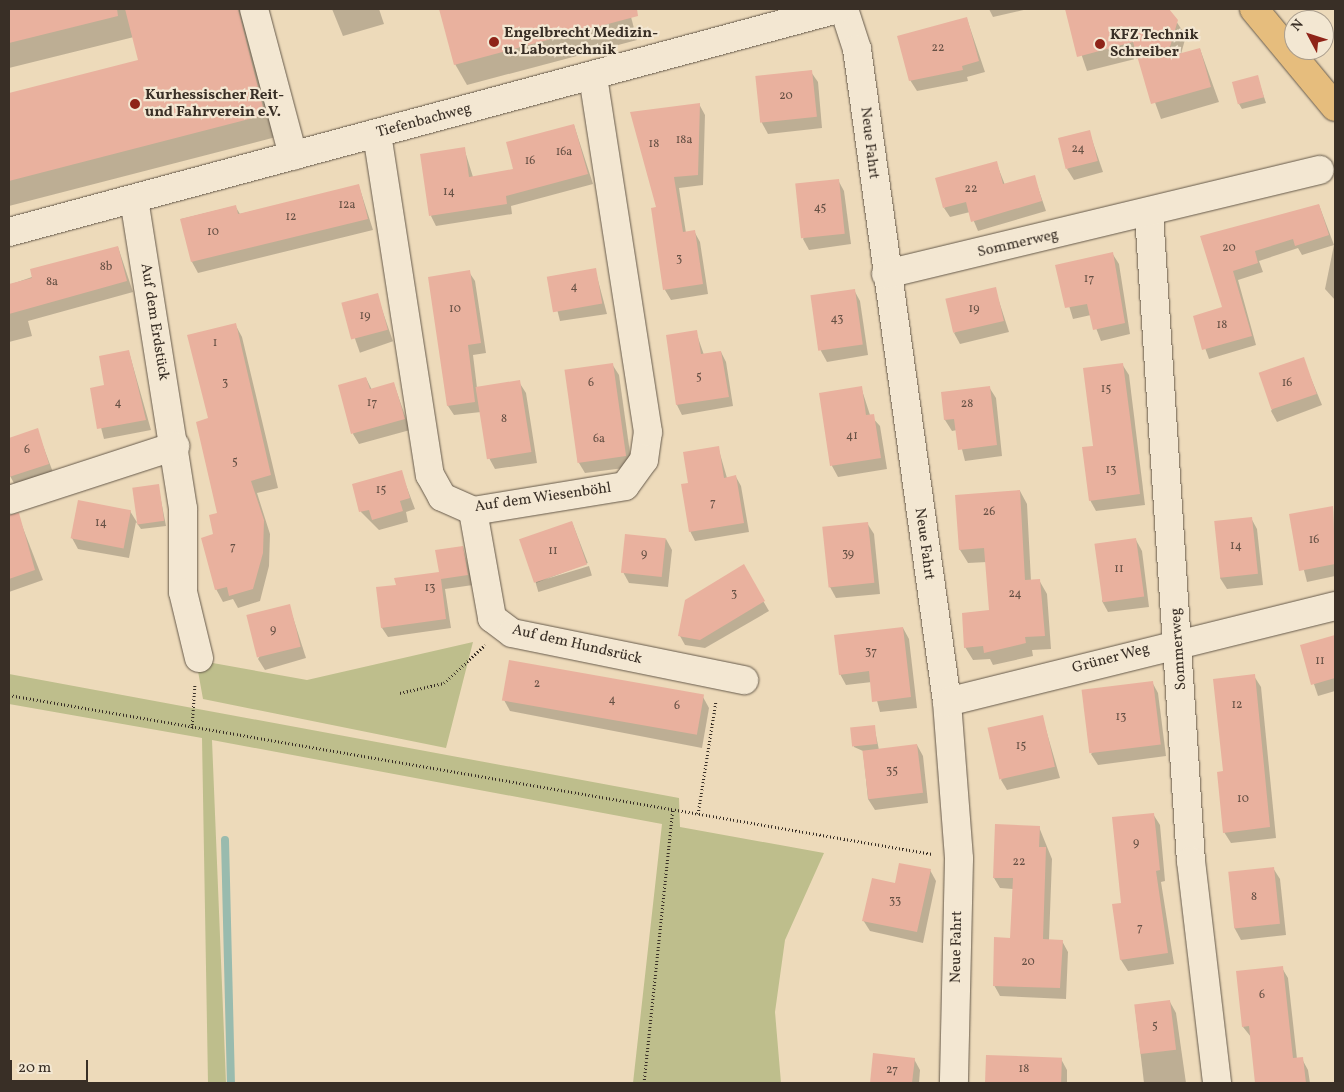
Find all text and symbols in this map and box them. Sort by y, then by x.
north arrow [1284,10,1334,60]
text: N [1287,16,1308,36]
place label: Engelbrecht Medizin- u. Labortechnik [504,24,658,59]
place label: KFZ Technik Schreiber [1110,26,1199,61]
marker: Engelbrecht Medizin- u. Labortechnik [488,36,500,48]
marker: KFZ Technik Schreiber [1094,38,1106,50]
house number: 22 [932,42,944,56]
place label: Kurhessischer Reit- und Fahrverein e.V. [145,86,284,121]
house number: 20 [779,90,793,104]
marker: Kurhessischer Reit- und Fahrverein e.V. [129,98,141,110]
street label: Tiefenbachweg [375,100,473,142]
street label: Neue Fahrt [856,106,882,180]
house number: 18a [676,134,692,148]
house number: 18 [649,138,659,152]
house number: 24 [1071,143,1085,157]
house number: 16a [556,146,572,160]
house number: 16 [525,155,535,169]
house number: 22 [965,183,977,197]
house number: 14 [443,186,455,200]
house number: 12a [338,199,356,213]
house number: 45 [814,202,826,216]
house number: 12 [285,211,297,225]
house number: 10 [207,226,219,240]
street label: Sommerweg [976,226,1060,262]
house number: 20 [1222,242,1236,256]
house number: 3 [676,253,682,267]
house number: 8b [100,261,112,275]
street label: Auf dem Erdstück [136,263,172,381]
house number: 17 [1084,273,1094,287]
house number: 8a [46,276,58,290]
house number: 4 [570,281,578,295]
house number: 10 [449,303,461,317]
house number: 19 [969,303,979,317]
house number: 19 [360,310,370,324]
house number: 43 [831,313,843,327]
house number: 18 [1217,319,1227,333]
house number: 1 [213,337,217,351]
house number: 5 [696,371,702,385]
house number: 3 [222,377,228,391]
house number: 6 [588,377,594,391]
house number: 16 [1282,377,1292,391]
house number: 15 [1101,383,1111,397]
house number: 4 [114,397,122,411]
house number: 17 [367,397,377,411]
house number: 28 [961,398,973,412]
house number: 8 [501,413,507,427]
house number: 41 [846,430,858,444]
house number: 6a [593,433,605,447]
house number: 6 [24,444,30,458]
house number: 5 [232,456,238,470]
house number: 13 [1106,464,1116,478]
street label: Auf dem Wiesenböhl [474,480,612,516]
house number: 15 [376,484,386,498]
house number: 7 [710,497,716,511]
house number: 26 [983,506,995,520]
street label: Neue Fahrt [910,507,938,581]
house number: 14 [95,517,107,531]
house number: 16 [1309,534,1319,548]
house number: 14 [1230,540,1242,554]
house number: 7 [230,541,236,555]
house number: 11 [548,545,558,559]
house number: 9 [641,548,647,562]
house number: 39 [842,548,854,562]
house number: 11 [1114,563,1124,577]
house number: 13 [425,582,435,596]
house number: 3 [731,588,737,602]
house number: 24 [1008,588,1022,602]
street label: Sommerweg [1167,607,1191,691]
street label: Auf dem Hundsrück [511,621,643,669]
house number: 9 [270,624,276,638]
street label: Grüner Weg [1070,640,1152,678]
house number: 37 [865,646,877,660]
house number: 11 [1315,655,1325,669]
house number: 2 [534,678,540,692]
house number: 4 [608,694,616,708]
house number: 12 [1231,699,1243,713]
house number: 6 [674,700,680,714]
house number: 13 [1116,711,1126,725]
house number: 15 [1016,740,1026,754]
house number: 35 [886,765,898,779]
house number: 10 [1237,793,1249,807]
house number: 9 [1133,837,1139,851]
house number: 22 [1013,856,1025,870]
house number: 8 [1251,891,1257,905]
house number: 33 [889,895,901,909]
street label: Neue Fahrt [947,911,967,983]
house number: 7 [1137,922,1143,936]
house number: 20 [1021,956,1035,970]
house number: 6 [1259,989,1265,1003]
house number: 5 [1152,1020,1158,1034]
scale bar [12,1050,90,1082]
text: 20 m [18,1058,51,1079]
house number: 18 [1019,1063,1029,1077]
house number: 27 [886,1064,898,1078]

